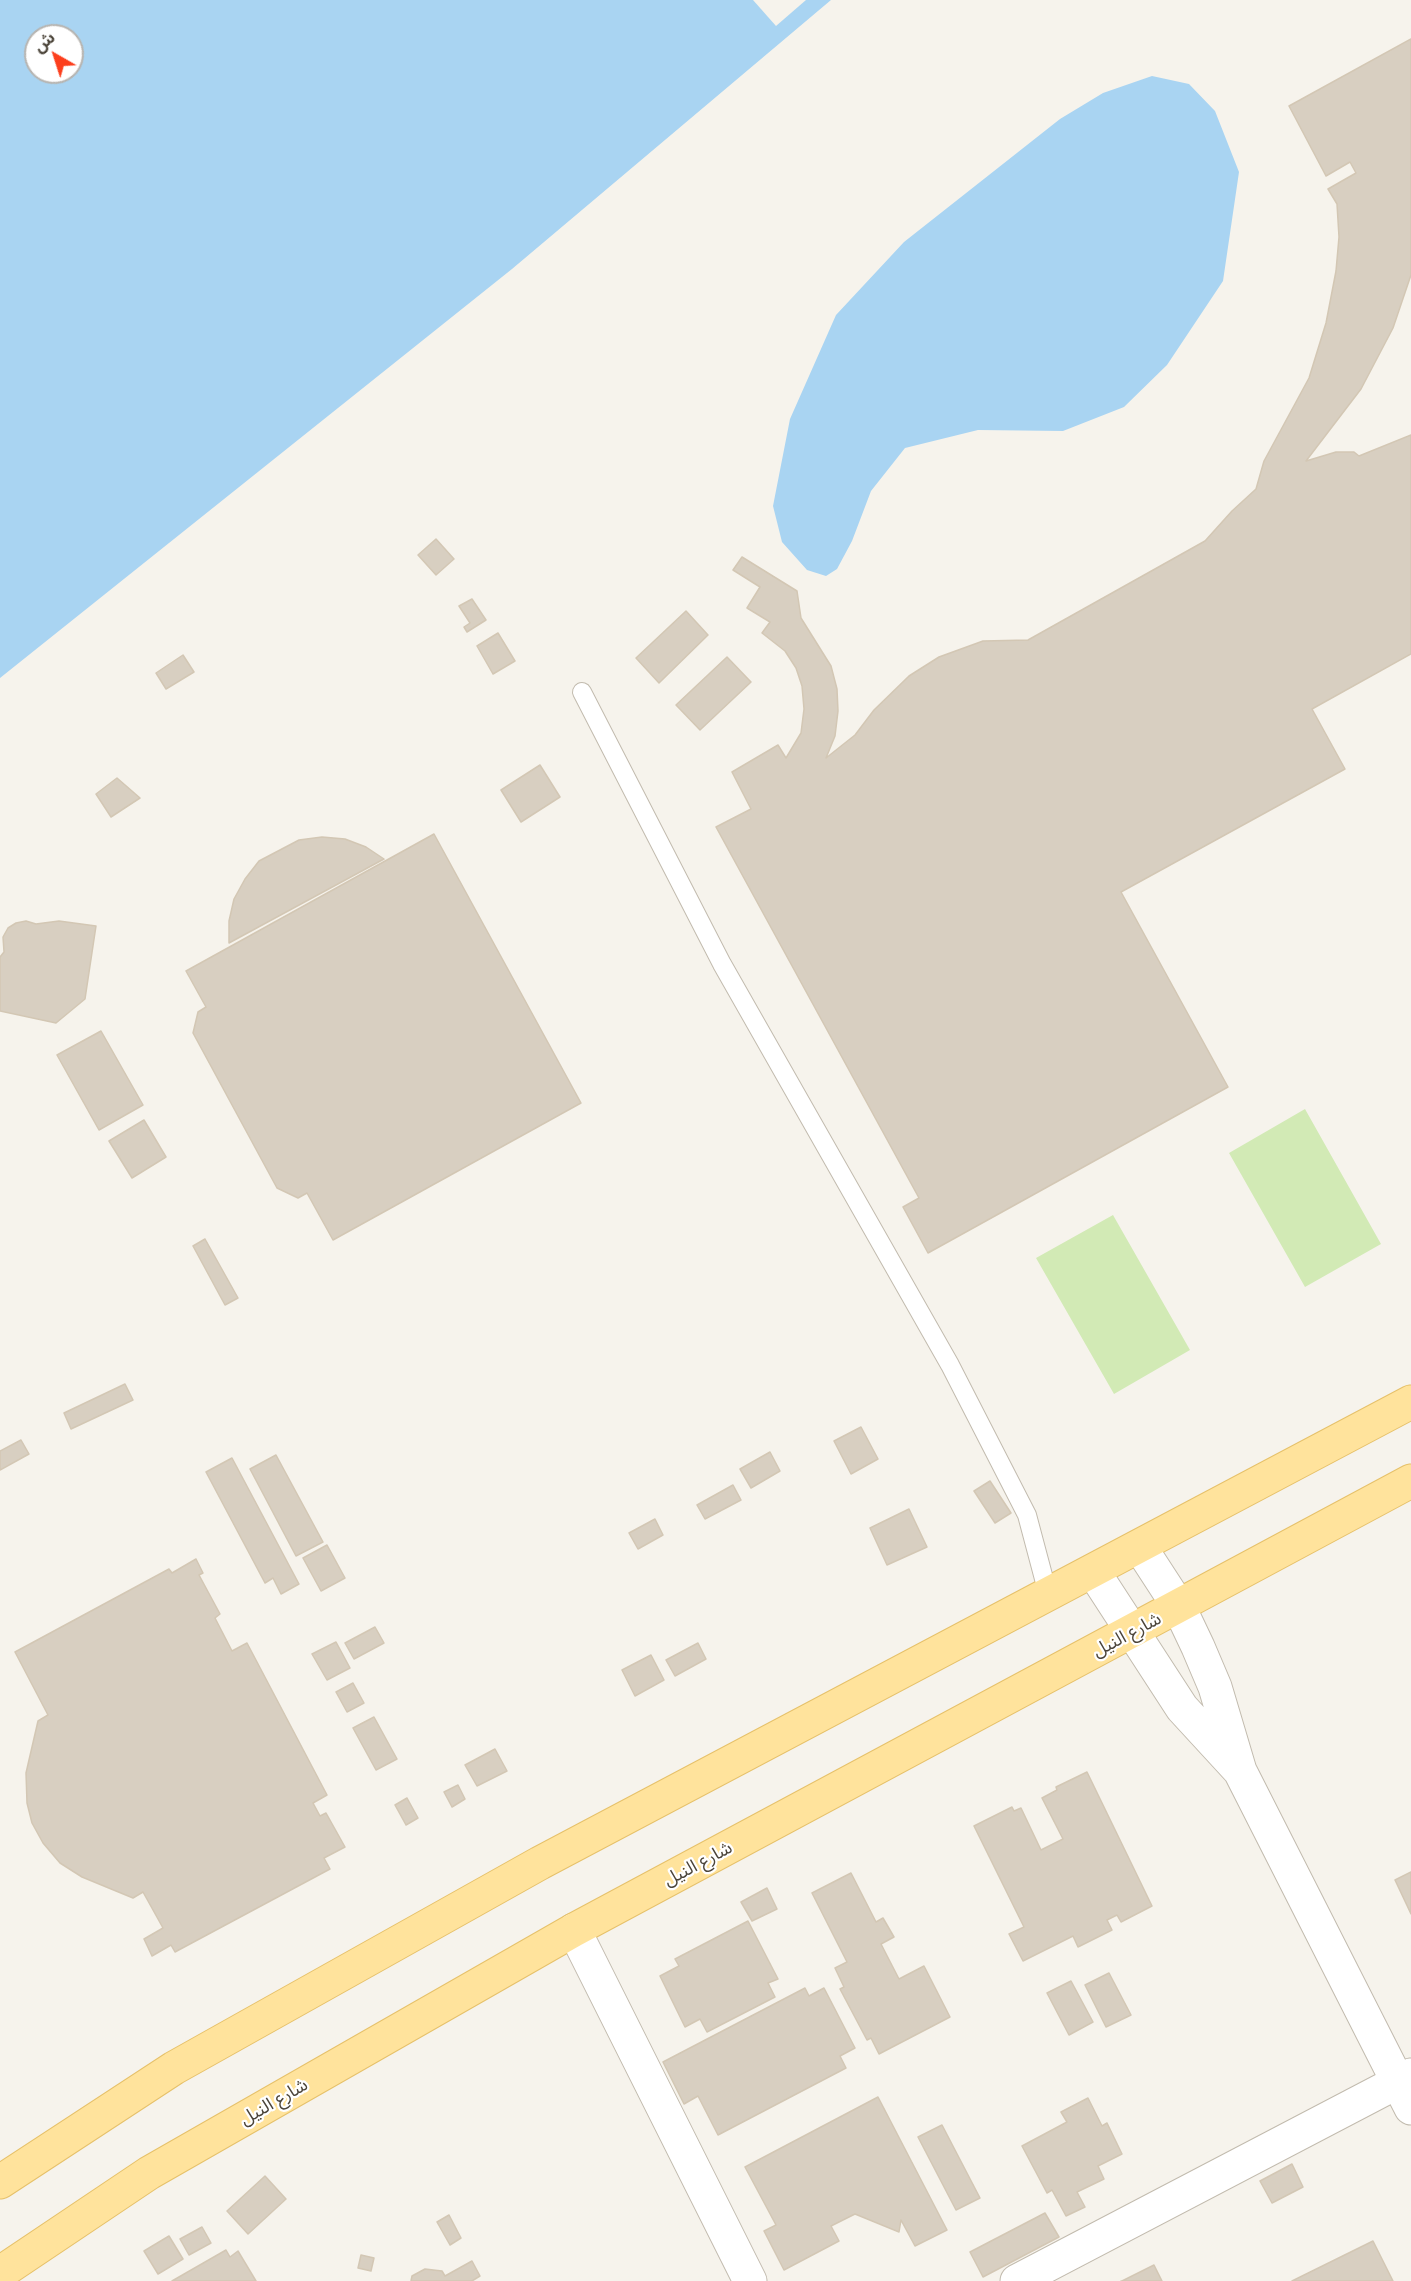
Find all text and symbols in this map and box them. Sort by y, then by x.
north arrow [24,24,84,84]
text: ش [29,27,59,56]
street label: شارع النيل [1089,1608,1165,1662]
street label: شارع النيل [660,1837,736,1891]
street label: شارع النيل [236,2074,312,2130]

